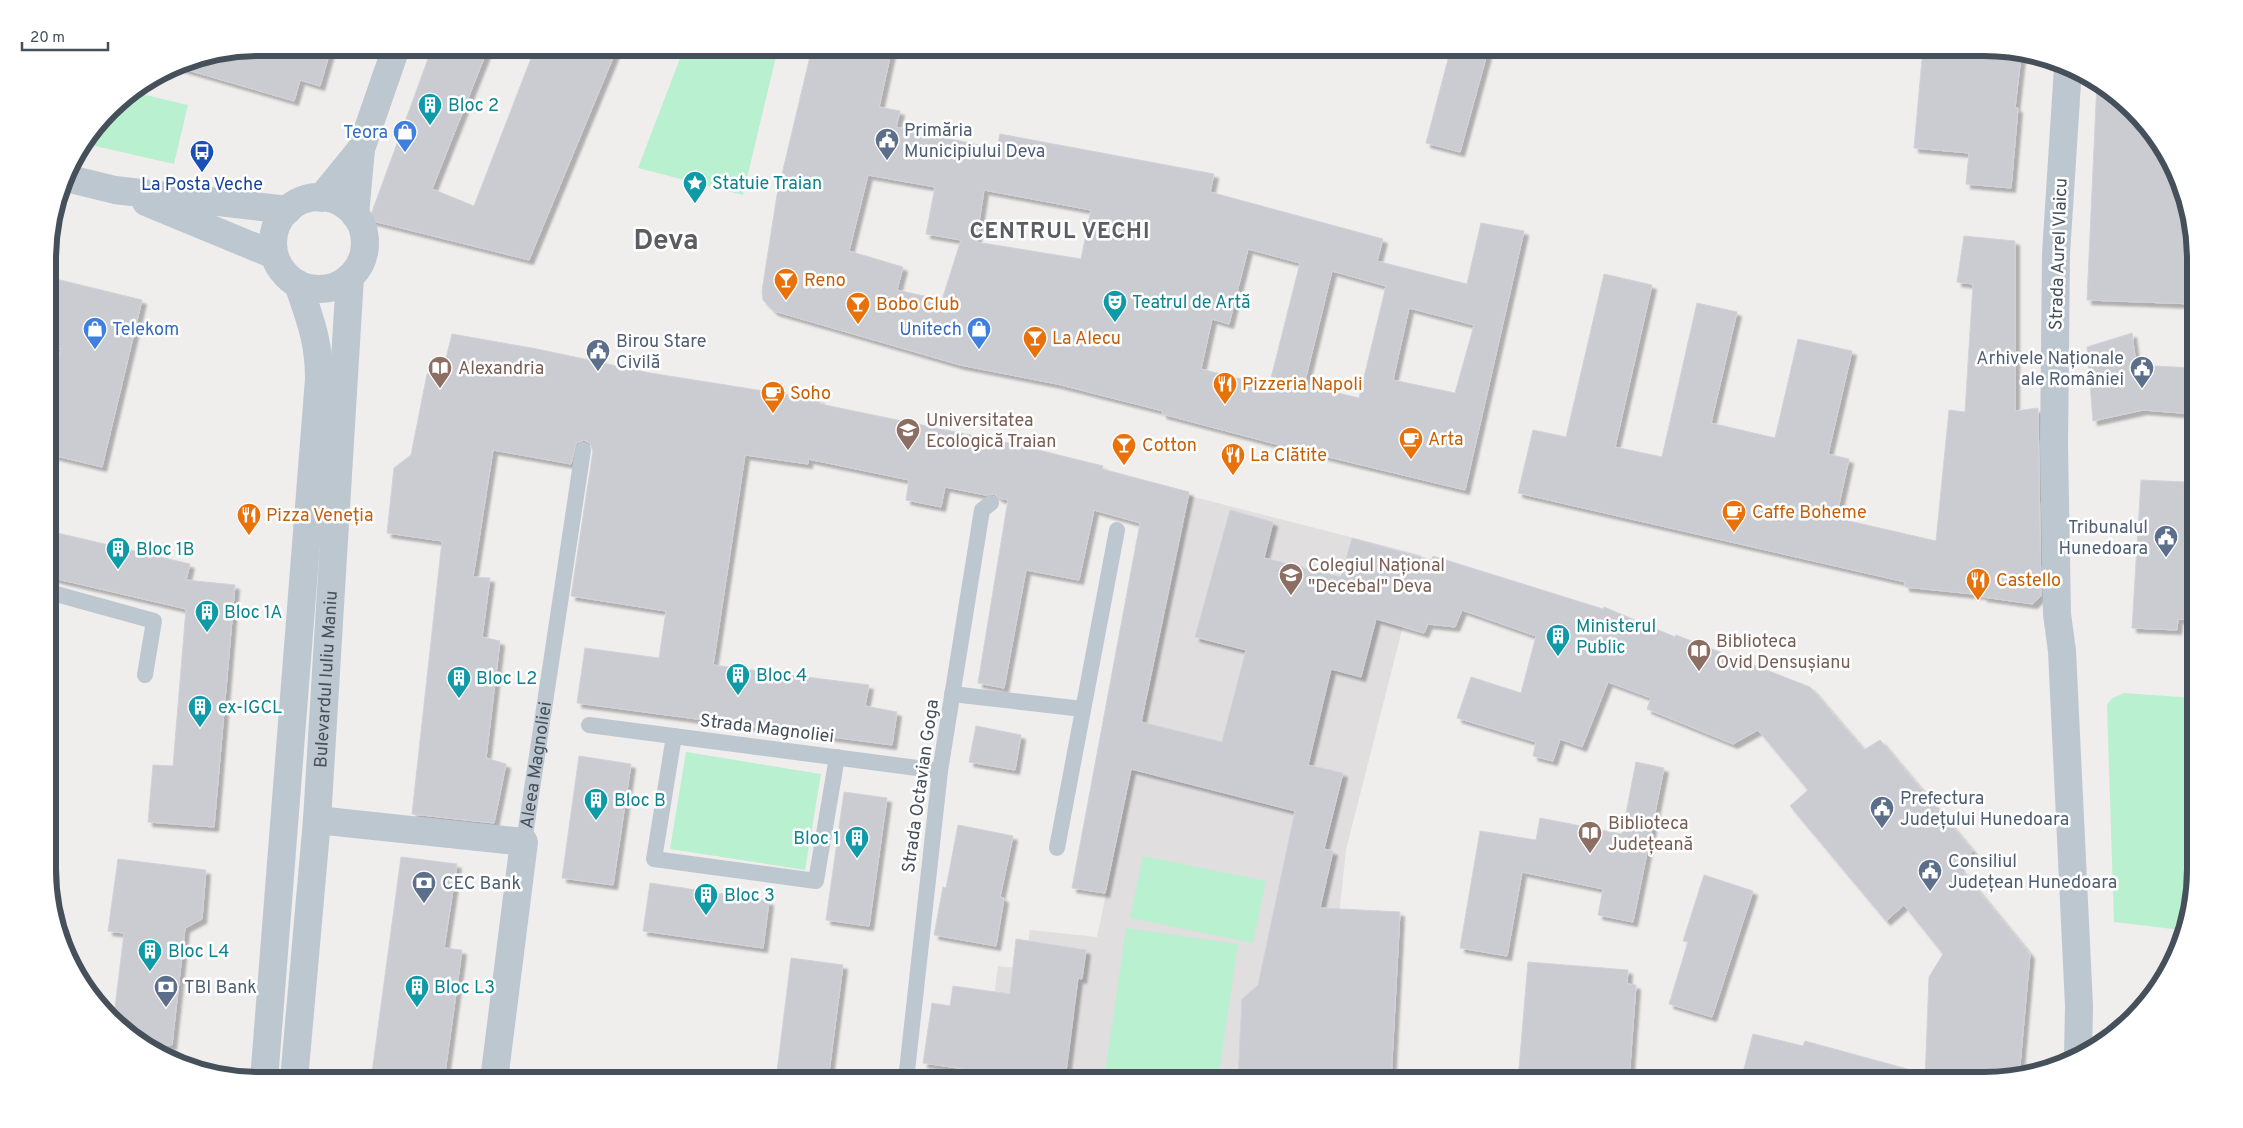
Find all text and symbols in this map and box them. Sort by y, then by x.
scale bar [22,20,109,52]
text: 20 m [30,29,65,48]
building icon: Bloc 2 [417,92,443,126]
place label: Bloc 2 [448,95,499,118]
shop icon: Teora [392,119,418,153]
place label: Primăria Municipiului Deva [904,120,1045,164]
place label: Teora [343,122,388,145]
public building icon: Primăria Municipiului Deva [874,127,900,161]
bus stop icon: La Posta Veche [189,139,215,173]
place icon: Statuie Traian [682,170,708,204]
place label: Statuie Traian [712,173,822,196]
place label: La Posta Veche [141,174,263,197]
street label: Strada Aurel Vlaicu [2045,177,2074,331]
district label: CENTRUL VECHI [970,219,1150,246]
district label: Deva [633,224,699,260]
bar icon: Reno [773,267,799,301]
place label: Reno [804,270,846,293]
theatre icon: Teatrul de Artă [1102,289,1128,323]
bar icon: Bobo Club [845,291,871,325]
place label: Teatrul de Artă [1132,292,1251,315]
place label: Bobo Club [876,294,959,317]
shop icon: Telekom [82,316,108,350]
shop icon: Unitech [966,316,992,350]
place label: Telekom [112,319,179,342]
place label: Unitech [899,319,962,342]
bar icon: La Alecu [1022,325,1048,359]
place label: La Alecu [1052,328,1121,351]
place label: Birou Stare Civilă [616,331,707,375]
public building icon: Birou Stare Civilă [585,338,611,372]
place label: Arhivele Naționale ale României [1976,348,2124,392]
library icon: Alexandria [427,355,453,389]
public building icon: Arhivele Naționale ale României [2129,355,2155,389]
place label: Alexandria [458,358,544,381]
restaurant icon: Pizzeria Napoli [1212,371,1238,405]
place label: Pizzeria Napoli [1242,374,1363,397]
cafe icon: Soho [760,380,786,414]
place label: Soho [790,383,831,406]
place label: Universitatea Ecologică Traian [926,410,1056,454]
school or university icon: Universitatea Ecologică Traian [895,417,921,451]
cafe icon: Arta [1398,426,1424,460]
place label: Arta [1428,429,1464,452]
bar icon: Cotton [1111,432,1137,466]
place label: Cotton [1142,435,1197,458]
restaurant icon: La Clătite [1220,442,1246,476]
place label: La Clătite [1250,445,1327,468]
cafe icon: Caffe Boheme [1721,499,1747,533]
restaurant icon: Pizza Veneția [236,502,262,536]
place label: Caffe Boheme [1752,502,1867,525]
place label: Pizza Veneția [266,505,373,528]
place label: Tribunalul Hunedoara [2059,517,2148,561]
public building icon: Tribunalul Hunedoara [2153,524,2179,558]
building icon: Bloc 1B [105,536,131,570]
place label: Bloc 1B [136,539,195,562]
place label: Colegiul Național "Decebal" Deva [1308,555,1445,599]
school or university icon: Colegiul Național "Decebal" Deva [1278,562,1304,596]
restaurant icon: Castello [1965,567,1991,601]
place label: Castello [1996,570,2061,593]
street label: Bulevardul Iuliu Maniu [310,590,344,769]
building icon: Bloc 1A [194,599,220,633]
place label: Bloc 1A [224,602,282,625]
place label: Ministerul Public [1576,616,1656,660]
building icon: Ministerul Public [1545,623,1571,657]
place label: Biblioteca Ovid Densușianu [1716,631,1851,675]
library icon: Biblioteca Ovid Densușianu [1686,638,1712,672]
building icon: Bloc 4 [725,662,751,696]
building icon: Bloc L2 [446,665,472,699]
place label: Bloc 4 [756,665,807,688]
place label: Bloc L2 [476,668,537,691]
building icon: ex-IGCL [187,694,213,728]
place label: ex-IGCL [218,697,282,720]
street label: Strada Octavian Goga [898,698,945,874]
street label: Aleea Magnoliei [516,700,558,830]
street label: Strada Magnoliei [699,710,835,749]
building icon: Bloc B [583,787,609,821]
place label: Prefectura Județului Hunedoara [1900,788,2069,832]
place label: Bloc B [614,790,666,813]
public building icon: Prefectura Județului Hunedoara [1869,795,1895,829]
place label: Biblioteca Județeană [1608,813,1693,857]
library icon: Biblioteca Județeană [1577,820,1603,854]
building icon: Bloc 1 [844,825,870,859]
place label: Bloc 1 [793,828,840,851]
place label: Consiliul Județean Hunedoara [1948,851,2117,895]
public building icon: Consiliul Județean Hunedoara [1917,858,1943,892]
bank icon: CEC Bank [411,870,437,904]
place label: CEC Bank [442,873,521,896]
building icon: Bloc 3 [693,882,719,916]
place label: Bloc 3 [724,885,775,908]
building icon: Bloc L4 [137,938,163,972]
place label: Bloc L4 [168,941,230,964]
bank icon: TBI Bank [153,974,179,1008]
building icon: Bloc L3 [404,974,430,1008]
place label: TBI Bank [184,977,257,1000]
place label: Bloc L3 [434,977,495,1000]

